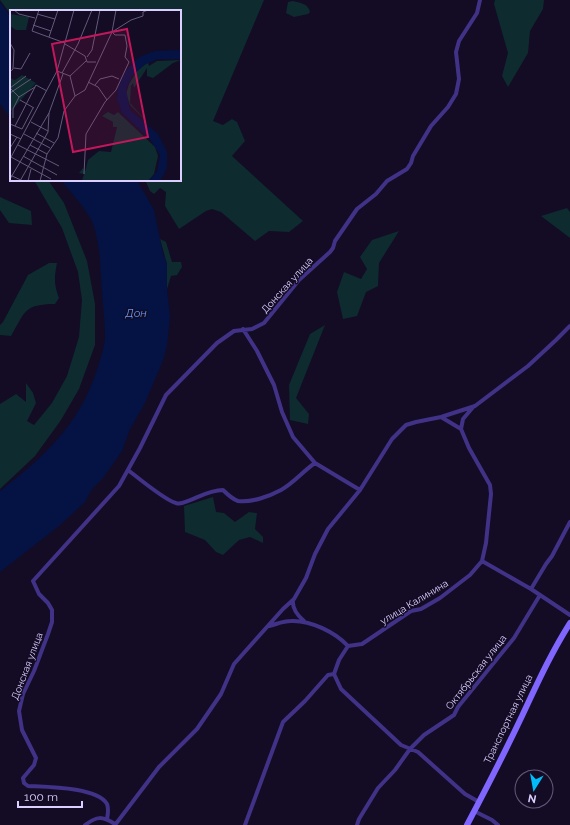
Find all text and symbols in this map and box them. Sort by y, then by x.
inset map [10,10,181,181]
street label: Донская улица [259,255,315,315]
water label: Дон [124,307,147,320]
street label: улица Калинина [378,577,450,627]
street label: Донская улица [9,631,45,701]
street label: Октябрьская улица [443,633,509,711]
street label: Транспортная улица [482,673,534,765]
north arrow [514,769,554,809]
scale bar [18,783,82,809]
text: 100 m [24,790,58,804]
text: N [527,791,538,806]

